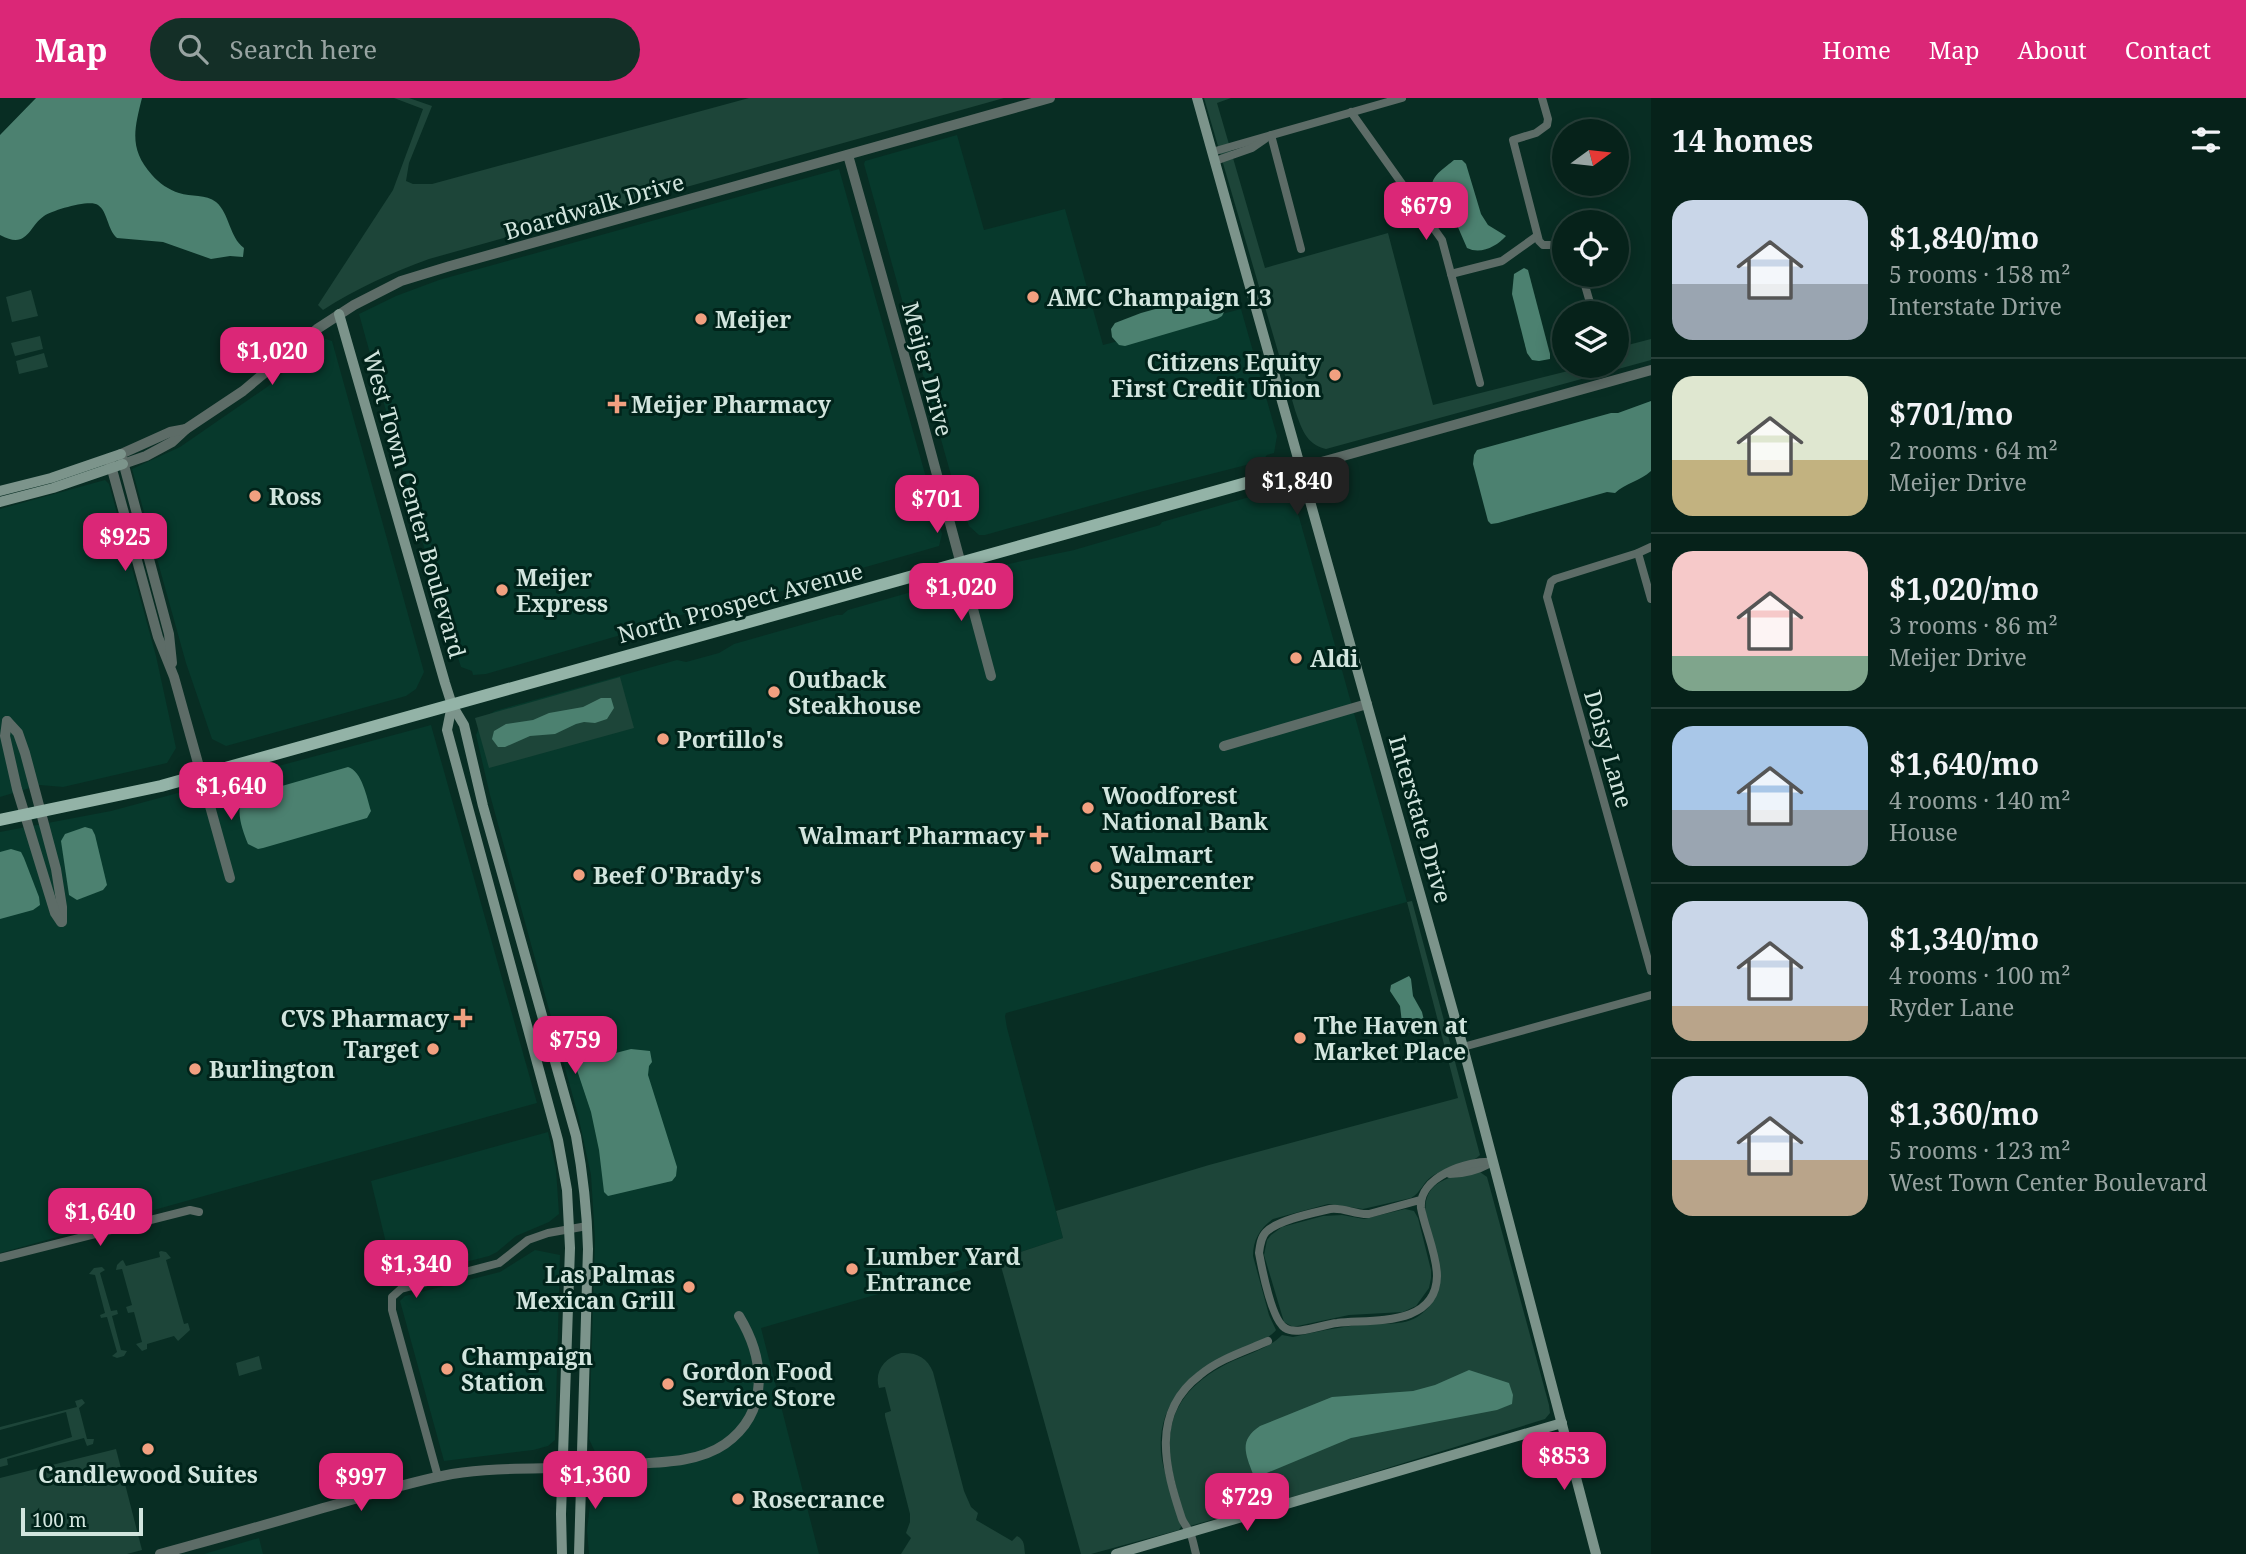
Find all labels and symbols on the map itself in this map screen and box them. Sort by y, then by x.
north arrow [1552,119,1629,196]
street label: Boardwalk Drive [500,165,688,247]
pin: $679 [1385,183,1467,242]
place label: AMC Champaign 13 [1047,281,1272,313]
marker: AMC Champaign 13 [1025,289,1041,305]
street label: Meijer Drive [895,298,961,440]
place label: Meijer [715,303,791,335]
marker: Meijer [693,311,709,327]
pin: $1,020 [215,328,329,387]
place label: Citizens Equity First Credit Union [1111,346,1322,404]
street label: West Town Center Boulevard [356,347,474,661]
marker: Citizens Equity First Credit Union [1327,367,1343,383]
place label: Meijer Pharmacy [631,388,832,420]
marker: Meijer Pharmacy [609,396,625,412]
pin: $1,840 [1240,458,1354,517]
pin: $701 [896,476,978,535]
place label: Ross [269,480,322,512]
marker: Ross [247,488,263,504]
pin: $925 [84,514,166,573]
street label: North Prospect Avenue [614,554,866,650]
place label: Meijer Express [516,561,608,619]
pin: $1,020 [904,564,1018,623]
marker: Meijer Express [494,582,510,598]
place label: Aldi [1310,642,1358,674]
marker: Aldi [1288,650,1304,666]
place label: Outback Steakhouse [788,663,921,721]
marker: Outback Steakhouse [766,684,782,700]
street label: Doisy Lane [1577,686,1641,812]
place label: Portillo's [677,723,783,755]
marker: Portillo's [655,731,671,747]
street label: Interstate Drive [1382,732,1460,906]
pin: $1,640 [174,762,288,822]
place label: Woodforest National Bank [1102,779,1268,837]
marker: Woodforest National Bank [1080,800,1096,816]
place label: Walmart Pharmacy [798,819,1026,851]
marker: Walmart Pharmacy [1031,827,1047,843]
place label: Walmart Supercenter [1110,838,1254,896]
place label: Beef O'Brady's [593,859,762,891]
marker: Walmart Supercenter [1088,859,1104,875]
marker: Beef O'Brady's [571,867,587,883]
place label: CVS Pharmacy [281,1002,450,1034]
place label: The Haven at Market Place [1314,1009,1468,1067]
marker: CVS Pharmacy [455,1010,471,1026]
pin: $759 [534,1016,616,1076]
marker: The Haven at Market Place [1292,1030,1308,1046]
place label: Target [343,1033,419,1065]
marker: Target [425,1041,441,1057]
place label: Burlington [209,1053,335,1085]
marker: Burlington [187,1061,203,1077]
pin: $1,640 [43,1188,157,1248]
pin: $1,340 [359,1240,473,1300]
place label: Lumber Yard Entrance [866,1240,1021,1298]
place label: Las Palmas Mexican Grill [516,1258,675,1316]
marker: Lumber Yard Entrance [844,1261,860,1277]
marker: Las Palmas Mexican Grill [681,1279,697,1295]
place label: Champaign Station [461,1340,593,1398]
place label: Gordon Food Service Store [682,1355,836,1413]
marker: Champaign Station [439,1361,455,1377]
marker: Gordon Food Service Store [660,1376,676,1392]
pin: $853 [1523,1432,1605,1492]
marker: Candlewood Suites [140,1441,156,1457]
pin: $1,360 [538,1452,652,1511]
pin: $997 [320,1454,402,1513]
place label: Candlewood Suites [38,1458,258,1490]
pin: $729 [1206,1474,1288,1533]
place label: Rosecrance [752,1483,885,1515]
marker: Rosecrance [730,1491,746,1507]
scale bar [21,1505,144,1537]

